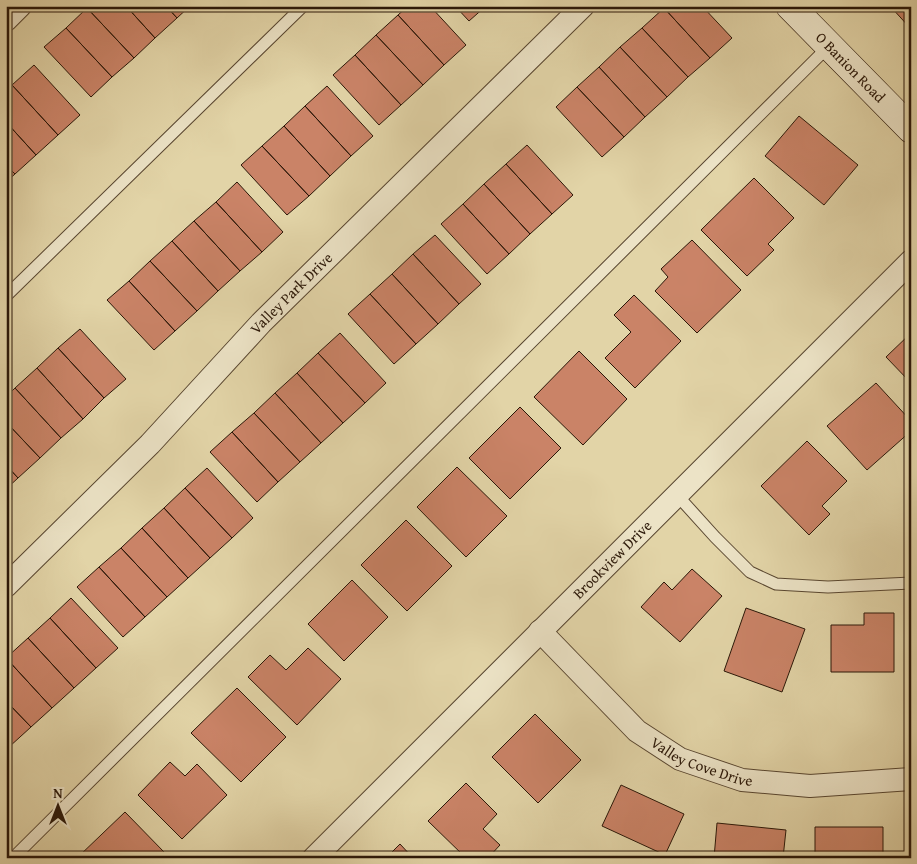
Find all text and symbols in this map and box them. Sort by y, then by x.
street label: O Banion Road [811,27,890,107]
street label: Valley Park Drive [245,247,337,338]
street label: Brookview Drive [568,515,656,603]
street label: Valley Cove Drive [647,732,753,791]
north arrow [32,782,82,832]
text: N [53,783,63,803]

